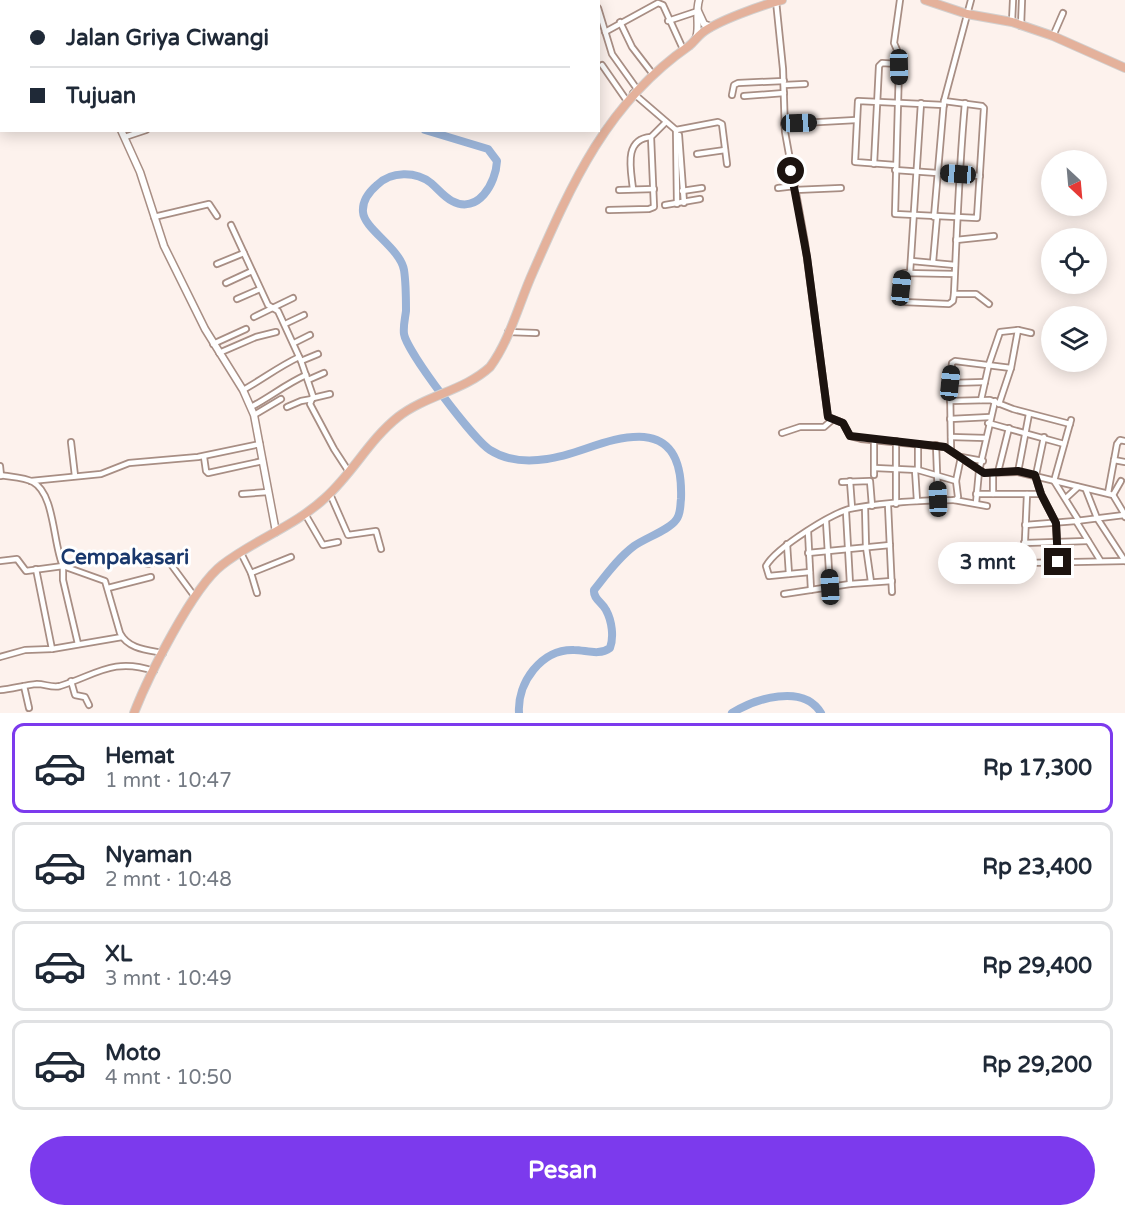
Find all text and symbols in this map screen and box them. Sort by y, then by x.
text: Jalan Griya Ciwangi [66,25,269,51]
car [890,49,908,85]
text: Tujuan [66,83,136,109]
car [781,113,817,133]
north arrow [1041,150,1107,216]
map controls [1041,150,1107,372]
route start [777,157,804,184]
car [939,164,977,184]
button: locate [1041,228,1107,294]
car [890,269,912,307]
button: layers [1041,306,1107,372]
car [939,364,961,402]
car [928,481,948,517]
callout: 3 mnt [938,541,1037,583]
district label: Cempakasari [61,545,189,570]
route end [1044,548,1071,575]
text: 3 mnt [960,551,1015,575]
car [820,569,840,605]
icon: car [33,741,87,795]
text: Hemat [105,743,174,769]
text: Rp 17,300 [983,755,1092,781]
text: 1 mnt · 10:47 [105,769,232,793]
icon: car [33,840,87,894]
text: Nyaman [105,842,192,868]
text: Rp 23,400 [982,854,1092,880]
text: 2 mnt · 10:48 [105,868,232,892]
icon: car [33,939,87,993]
text: XL [105,941,132,967]
text: Rp 29,400 [982,953,1092,979]
text: 3 mnt · 10:49 [105,967,232,991]
icon: car [33,1038,87,1092]
text: Moto [105,1040,161,1066]
text: Rp 29,200 [982,1052,1092,1078]
text: 4 mnt · 10:50 [105,1066,232,1090]
button: Pesan [30,1136,1095,1205]

